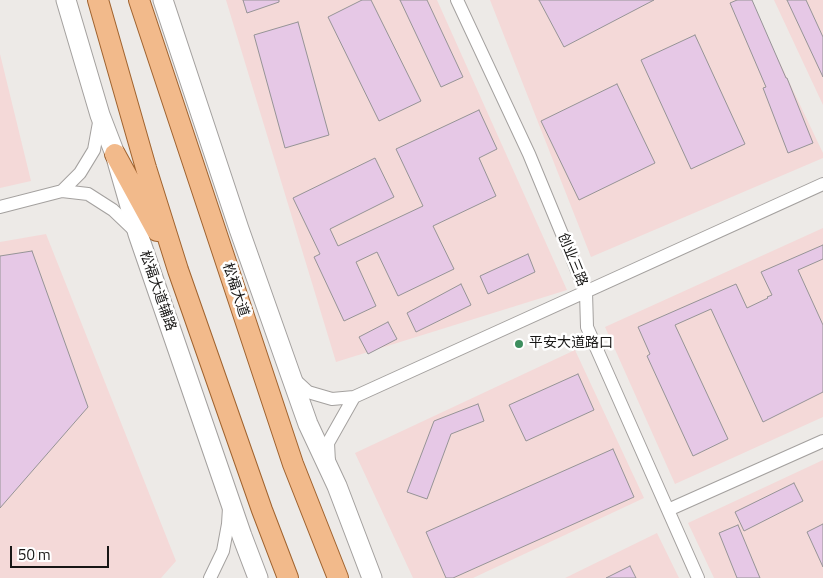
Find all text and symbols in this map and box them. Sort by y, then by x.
street label: 创业三路 [554,231,590,289]
street label: 松福大道辅路 [135,249,179,333]
street label: 松福大道 [218,261,252,319]
place label: 平安大道路口 [529,336,613,352]
marker: 平安大道路口 [513,338,525,350]
scale bar [12,536,111,568]
text: 50 m [18,543,51,566]

